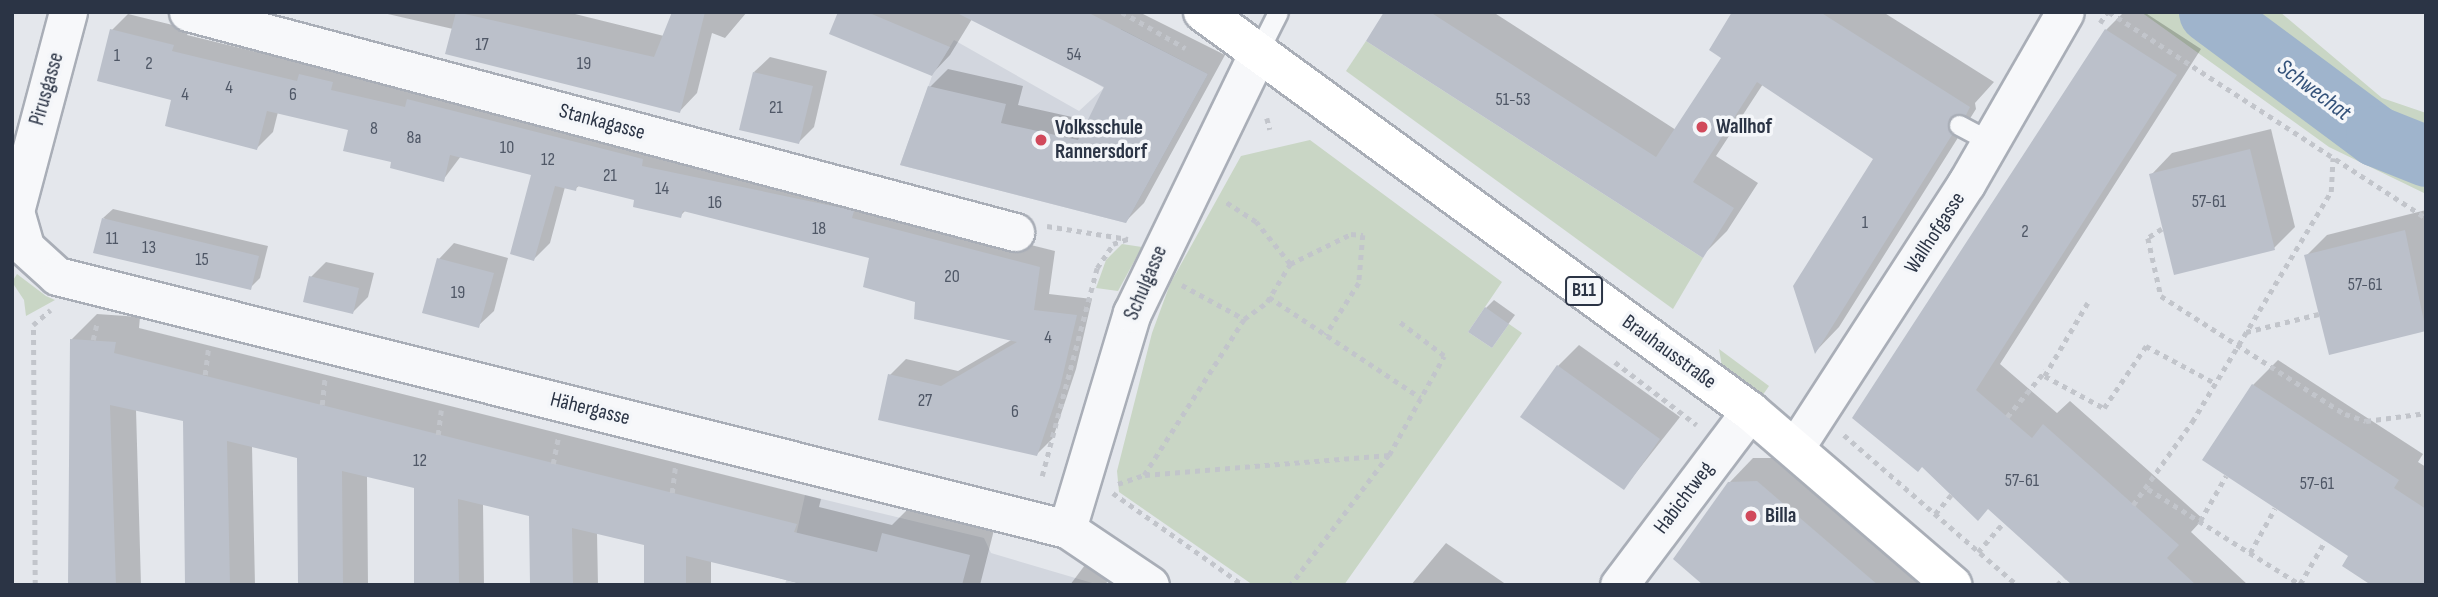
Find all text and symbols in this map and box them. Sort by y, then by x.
house number: 17 [475,34,489,56]
house number: 54 [1067,44,1081,66]
house number: 1 [114,45,120,67]
street label: Pirusgasse [25,50,69,128]
house number: 2 [145,53,153,75]
house number: 19 [577,53,591,75]
water label: Schwechat [2272,53,2356,127]
house number: 4 [225,77,233,99]
house number: 4 [181,84,189,106]
house number: 6 [289,84,297,106]
house number: 51-53 [1496,89,1530,111]
house number: 21 [769,97,783,119]
street label: Stankagasse [556,98,648,146]
place label: Wallhof [1716,114,1772,140]
place label: Volksschule Rannersdorf [1055,115,1147,165]
house number: 8 [370,118,378,140]
marker: Wallhof [1694,119,1710,135]
house number: 8a [407,127,421,149]
marker: Volksschule Rannersdorf [1033,132,1049,148]
house number: 10 [500,137,514,159]
house number: 12 [541,149,555,171]
house number: 21 [603,165,617,187]
house number: 14 [655,178,669,200]
street label: Wallhofgasse [1899,188,1971,278]
house number: 57-61 [2192,191,2226,213]
house number: 16 [708,192,722,214]
house number: 1 [1862,212,1868,234]
house number: 18 [812,218,826,240]
house number: 2 [2021,221,2029,243]
house number: 11 [106,228,118,250]
house number: 13 [142,237,156,259]
street label: Schulgasse [1119,242,1173,324]
house number: 15 [195,249,209,271]
house number: 20 [944,266,960,288]
house number: 57-61 [2348,274,2382,296]
road number: B11 [1565,276,1603,306]
house number: 19 [451,282,465,304]
street label: Brauhausstraße [1617,309,1721,395]
house number: 4 [1044,327,1052,349]
street label: Hähergasse [548,387,632,431]
house number: 27 [918,390,932,412]
house number: 6 [1011,401,1019,423]
house number: 12 [413,450,427,472]
street label: Habichtweg [1649,457,1719,539]
house number: 57-61 [2005,470,2039,492]
house number: 57-61 [2300,473,2334,495]
place label: Billa [1765,503,1796,529]
marker: Billa [1743,508,1759,524]

